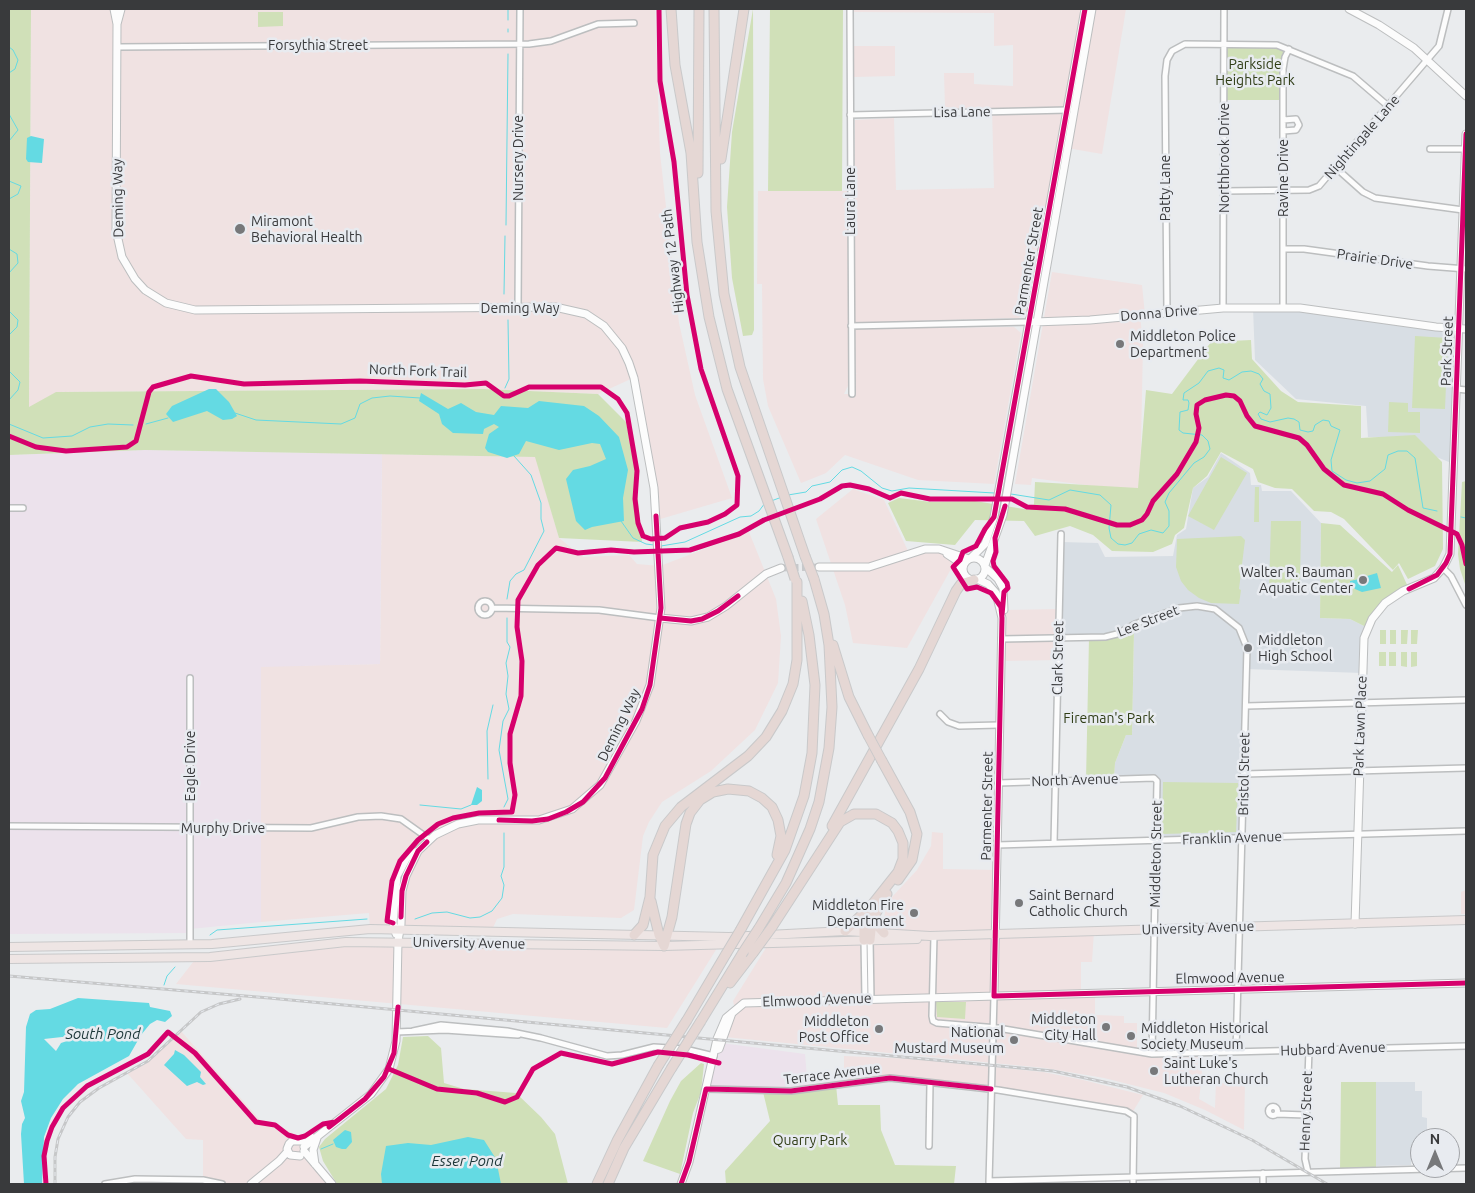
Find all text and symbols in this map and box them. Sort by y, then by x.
street label: Forsythia Street [268,37,368,53]
park label: Parkside Heights Park [1215,56,1295,88]
street label: Nightingale Lane [1321,91,1403,183]
street label: Lisa Lane [933,103,991,121]
street label: Northbrook Drive [1216,103,1232,213]
street label: Nursery Drive [510,115,526,201]
street label: Ravine Drive [1275,139,1291,217]
street label: Patty Lane [1157,155,1173,221]
street label: Deming Way [109,158,127,238]
street label: Laura Lane [842,167,858,235]
street label: Parmenter Street [1011,206,1047,316]
street label: Highway 12 Path [658,208,688,314]
place label: Miramont Behavioral Health [251,213,362,246]
marker: Miramont Behavioral Health [233,222,247,236]
street label: Prairie Drive [1336,245,1414,273]
street label: Deming Way [481,300,559,316]
street label: Donna Drive [1120,301,1198,325]
street label: Park Street [1437,316,1457,386]
place label: Middleton Police Department [1130,328,1236,361]
marker: Middleton Police Department [1114,338,1126,350]
street label: North Fork Trail [369,361,467,381]
place label: Walter R. Bauman Aquatic Center [1241,564,1353,596]
marker: Walter R. Bauman Aquatic Center [1357,574,1369,586]
street label: Lee Street [1115,602,1181,640]
street label: Clark Street [1049,621,1067,695]
place label: Middleton High School [1258,632,1332,664]
marker: Middleton High School [1242,642,1254,654]
street label: Park Lawn Place [1350,675,1370,777]
street label: Deming Way [594,686,644,764]
park label: Fireman's Park [1063,710,1155,726]
street label: Eagle Drive [182,731,198,801]
street label: Bristol Street [1235,732,1253,816]
street label: Parmenter Street [978,751,996,861]
street label: North Avenue [1031,770,1119,790]
street label: Middleton Street [1147,800,1165,908]
street label: Murphy Drive [181,820,265,836]
street label: Franklin Avenue [1182,828,1282,848]
place label: Saint Bernard Catholic Church [1029,887,1128,920]
place label: Middleton Fire Department [812,897,904,930]
marker: Saint Bernard Catholic Church [1013,897,1025,909]
marker: Middleton Fire Department [908,907,920,919]
street label: University Avenue [1141,918,1255,938]
street label: University Avenue [412,934,526,952]
street label: Elmwood Avenue [1175,969,1285,987]
street label: Elmwood Avenue [762,990,872,1010]
place label: Middleton City Hall [1031,1011,1096,1044]
place label: Middleton Post Office [799,1013,869,1046]
place label: Middleton Historical Society Museum [1141,1020,1268,1052]
marker: Middleton City Hall [1100,1021,1112,1033]
marker: Middleton Post Office [873,1023,885,1035]
place label: National Mustard Museum [894,1024,1004,1056]
water label: South Pond [65,1025,141,1043]
marker: Middleton Historical Society Museum [1125,1030,1137,1042]
marker: National Mustard Museum [1008,1034,1020,1046]
street label: Hubbard Avenue [1280,1039,1386,1059]
place label: Saint Luke's Lutheran Church [1164,1055,1268,1088]
street label: Terrace Avenue [783,1060,881,1088]
marker: Saint Luke's Lutheran Church [1148,1065,1160,1077]
street label: Henry Street [1296,1071,1316,1151]
north arrow [1410,1128,1460,1178]
text: N [1430,1131,1440,1147]
park label: Quarry Park [773,1132,847,1148]
water label: Esser Pond [431,1152,503,1170]

